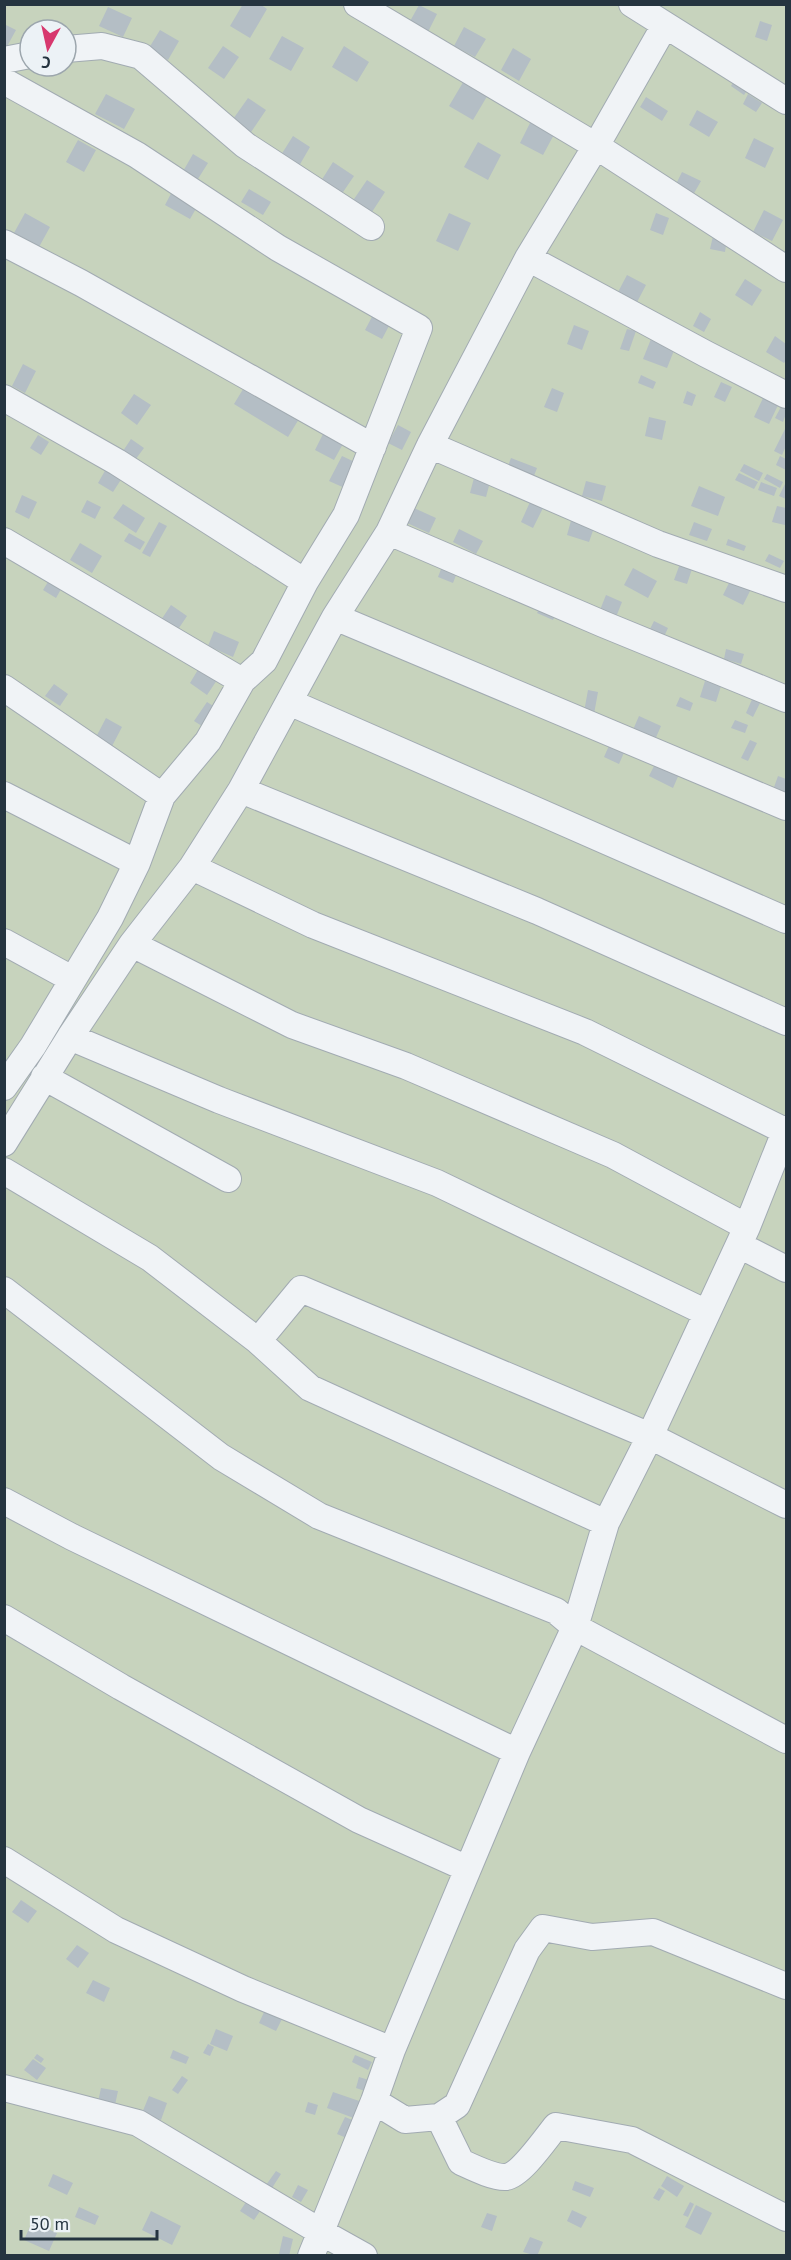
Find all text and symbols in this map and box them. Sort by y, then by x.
north arrow [18,18,78,78]
text: С [40,52,52,73]
scale bar [21,2203,158,2241]
text: 50 m [30,2212,69,2235]

